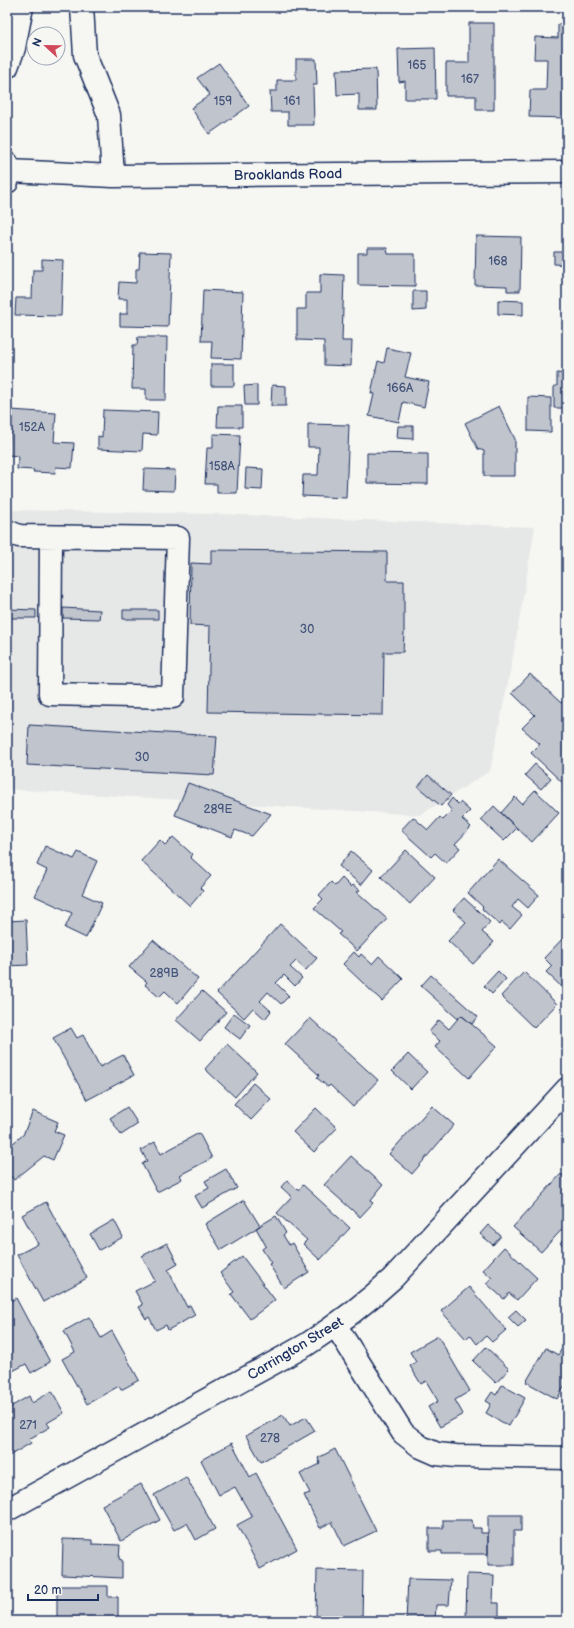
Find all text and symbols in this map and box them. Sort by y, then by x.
north arrow [26,26,66,66]
text: N [30,36,45,49]
house number: 165 [408,58,427,73]
house number: 167 [461,72,479,87]
house number: 159 [214,94,232,109]
house number: 161 [284,94,300,109]
street label: Brooklands Road [234,165,342,184]
house number: 168 [489,254,507,269]
house number: 166A [387,381,414,396]
house number: 152A [19,420,46,435]
house number: 158A [209,459,236,474]
house number: 30 [300,622,314,637]
house number: 30 [135,750,149,765]
house number: 289E [204,802,233,817]
house number: 289B [149,966,179,981]
street label: Carrington Street [244,1313,347,1384]
house number: 271 [19,1418,37,1433]
house number: 278 [260,1431,280,1446]
scale bar [28,1576,98,1602]
text: 20 m [34,1583,61,1598]

